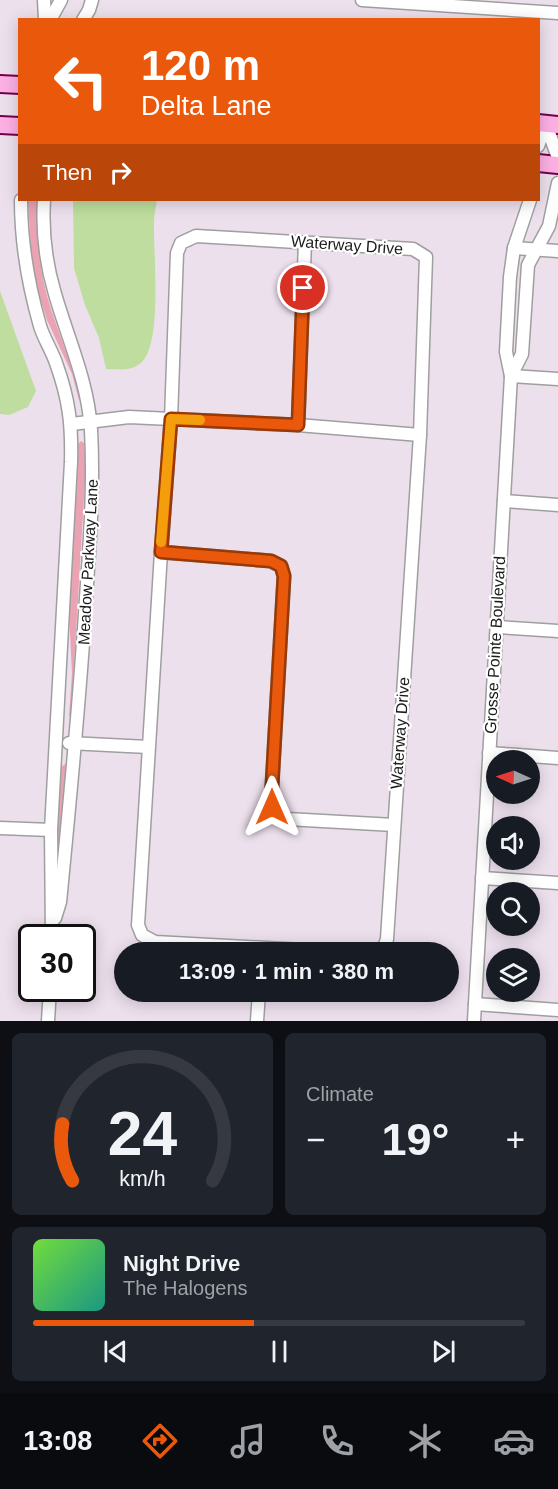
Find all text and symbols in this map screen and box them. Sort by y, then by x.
icon: left [42,42,120,120]
text: 120 m [141,42,260,89]
text: Delta Lane [141,91,272,121]
icon: right [104,156,137,189]
text: Then [42,160,92,185]
street label: Waterway Drive [290,233,404,257]
pin [277,262,328,313]
icon: arrive [286,271,319,304]
street label: Meadow Parkway Lane [75,478,101,645]
street label: Grosse Pointe Boulevard [482,556,508,734]
street label: Waterway Drive [388,676,412,790]
north arrow [486,750,540,804]
map controls [486,750,540,1002]
position arrow [240,775,304,839]
button: sound [486,816,540,870]
button: search [486,882,540,936]
speed limit sign: 30 [18,924,96,1002]
button: layers [486,948,540,1002]
text: 13:09 · 1 min · 380 m [179,959,394,984]
text: Climate [306,1083,374,1105]
text: 24 [108,1099,177,1168]
text: 19° [381,1114,450,1165]
text: − [306,1121,325,1158]
text: + [506,1121,525,1158]
text: km/h [119,1167,166,1191]
text: Night Drive [123,1251,240,1276]
text: The Halogens [123,1277,248,1299]
icon: previous [99,1335,132,1368]
icon: pause [263,1335,296,1368]
icon: next [427,1335,460,1368]
icon: directions [139,1420,181,1462]
icon: music [227,1420,269,1462]
icon: phone [316,1420,358,1462]
icon: climate [404,1420,446,1462]
icon: car [493,1420,535,1462]
text: 13:08 [23,1426,92,1456]

